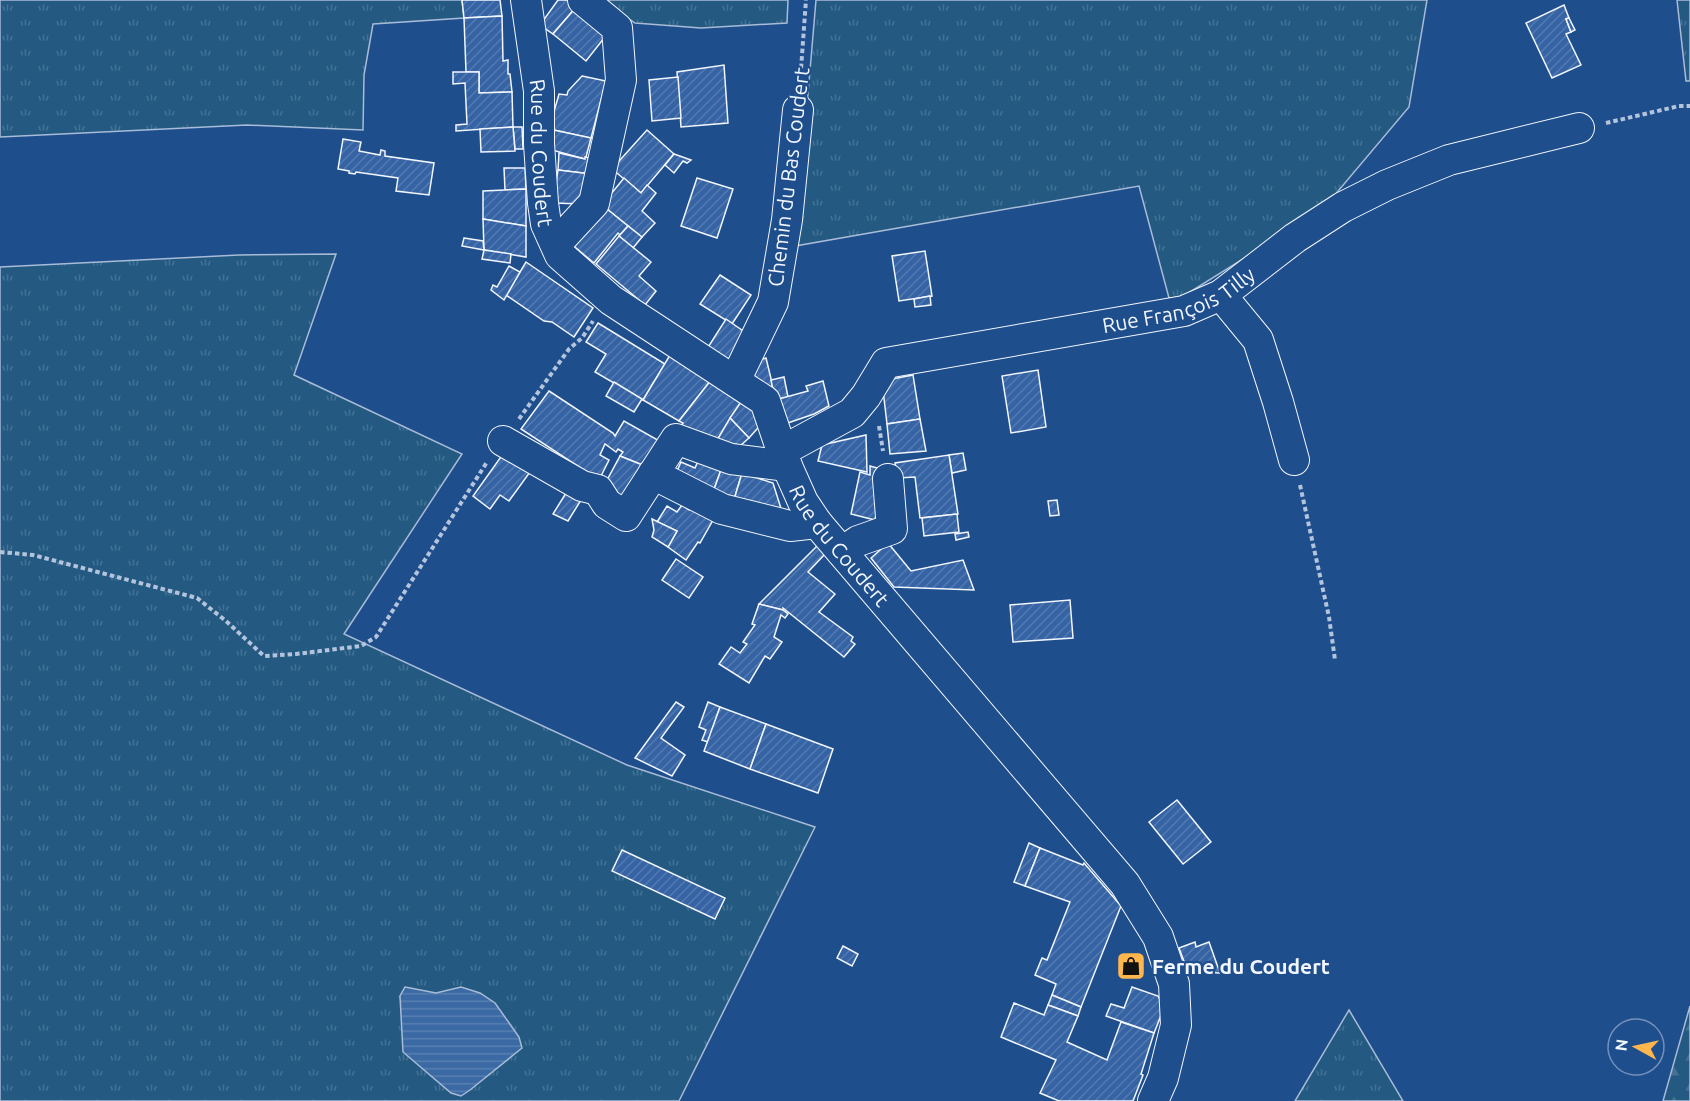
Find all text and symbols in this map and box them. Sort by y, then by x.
street label: Chemin du Bas Coudert [763,66,813,288]
street label: Rue du Coudert [525,78,558,228]
street label: Rue François Tilly [1100,262,1259,337]
street label: Rue du Coudert [785,481,894,611]
shop icon: Ferme du Coudert [1115,950,1147,982]
place label: Ferme du Coudert [1152,954,1330,978]
north arrow [1606,1017,1666,1077]
text: N [1611,1038,1631,1052]

